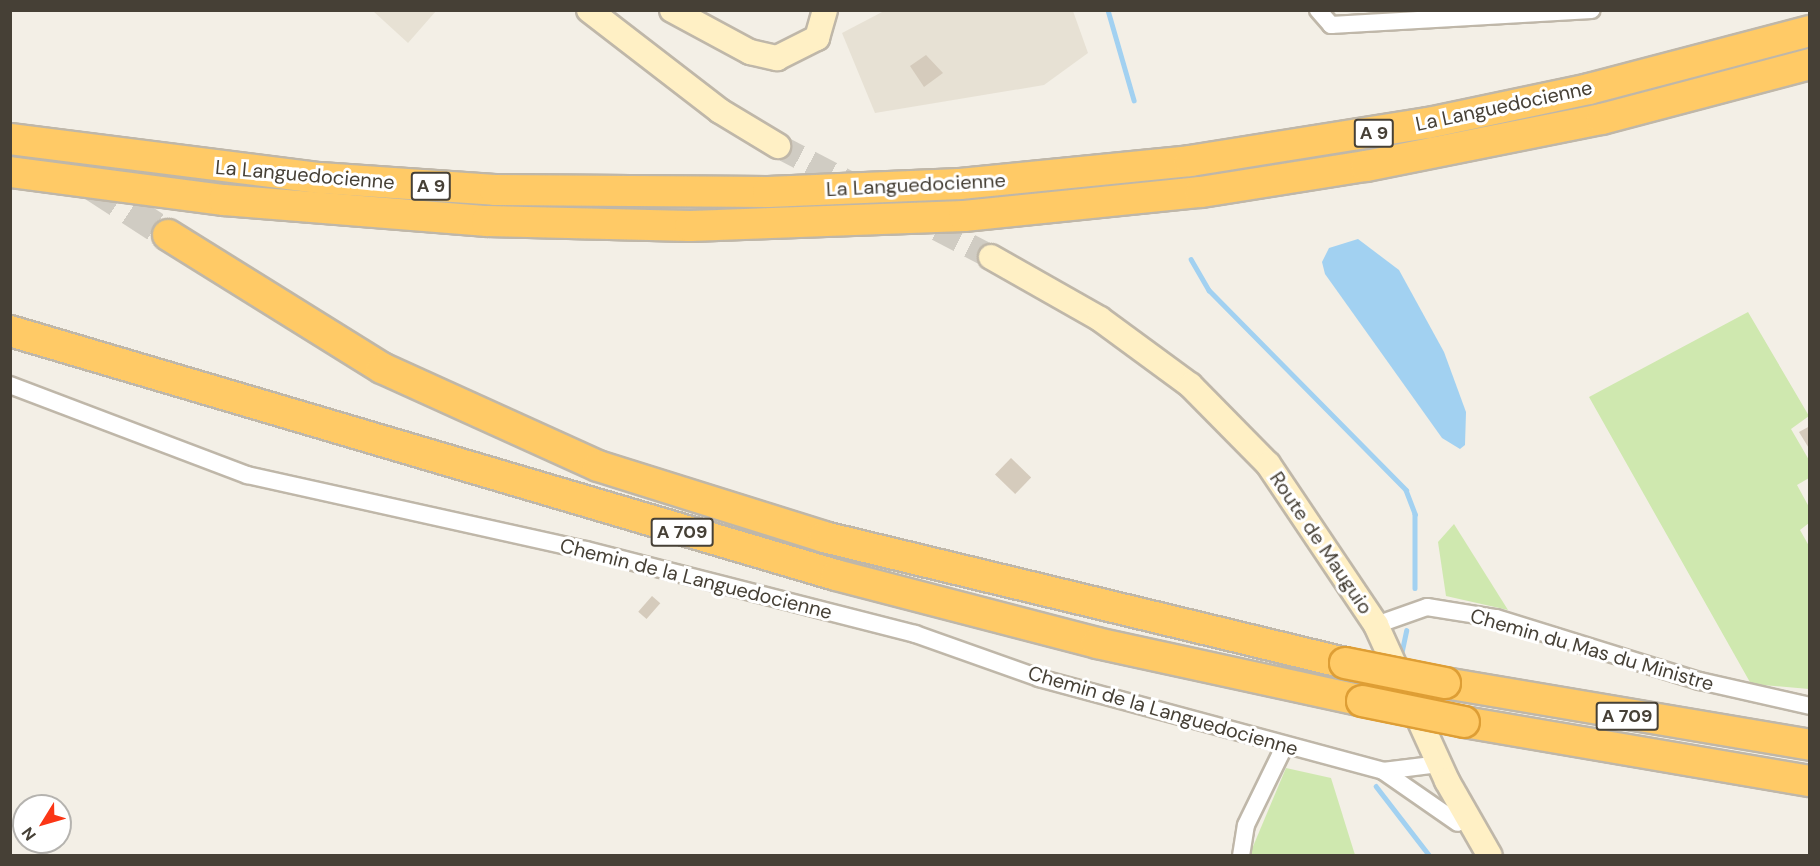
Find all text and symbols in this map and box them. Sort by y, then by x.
street label: La Languedocienne [1414,76,1594,136]
road number: A 9 [1353,118,1395,148]
street label: La Languedocienne [214,155,396,195]
street label: La Languedocienne [826,168,1006,202]
road number: A 9 [410,171,452,201]
street label: Route de Mauguio [1264,467,1378,619]
road number: A 709 [650,517,714,547]
street label: Chemin de la Languedocienne [557,534,835,624]
street label: Chemin du Mas du Ministre [1468,604,1716,696]
street label: Chemin de la Languedocienne [1025,661,1301,761]
road number: A 709 [1596,701,1658,731]
north arrow [12,794,72,854]
text: N [17,823,41,845]

